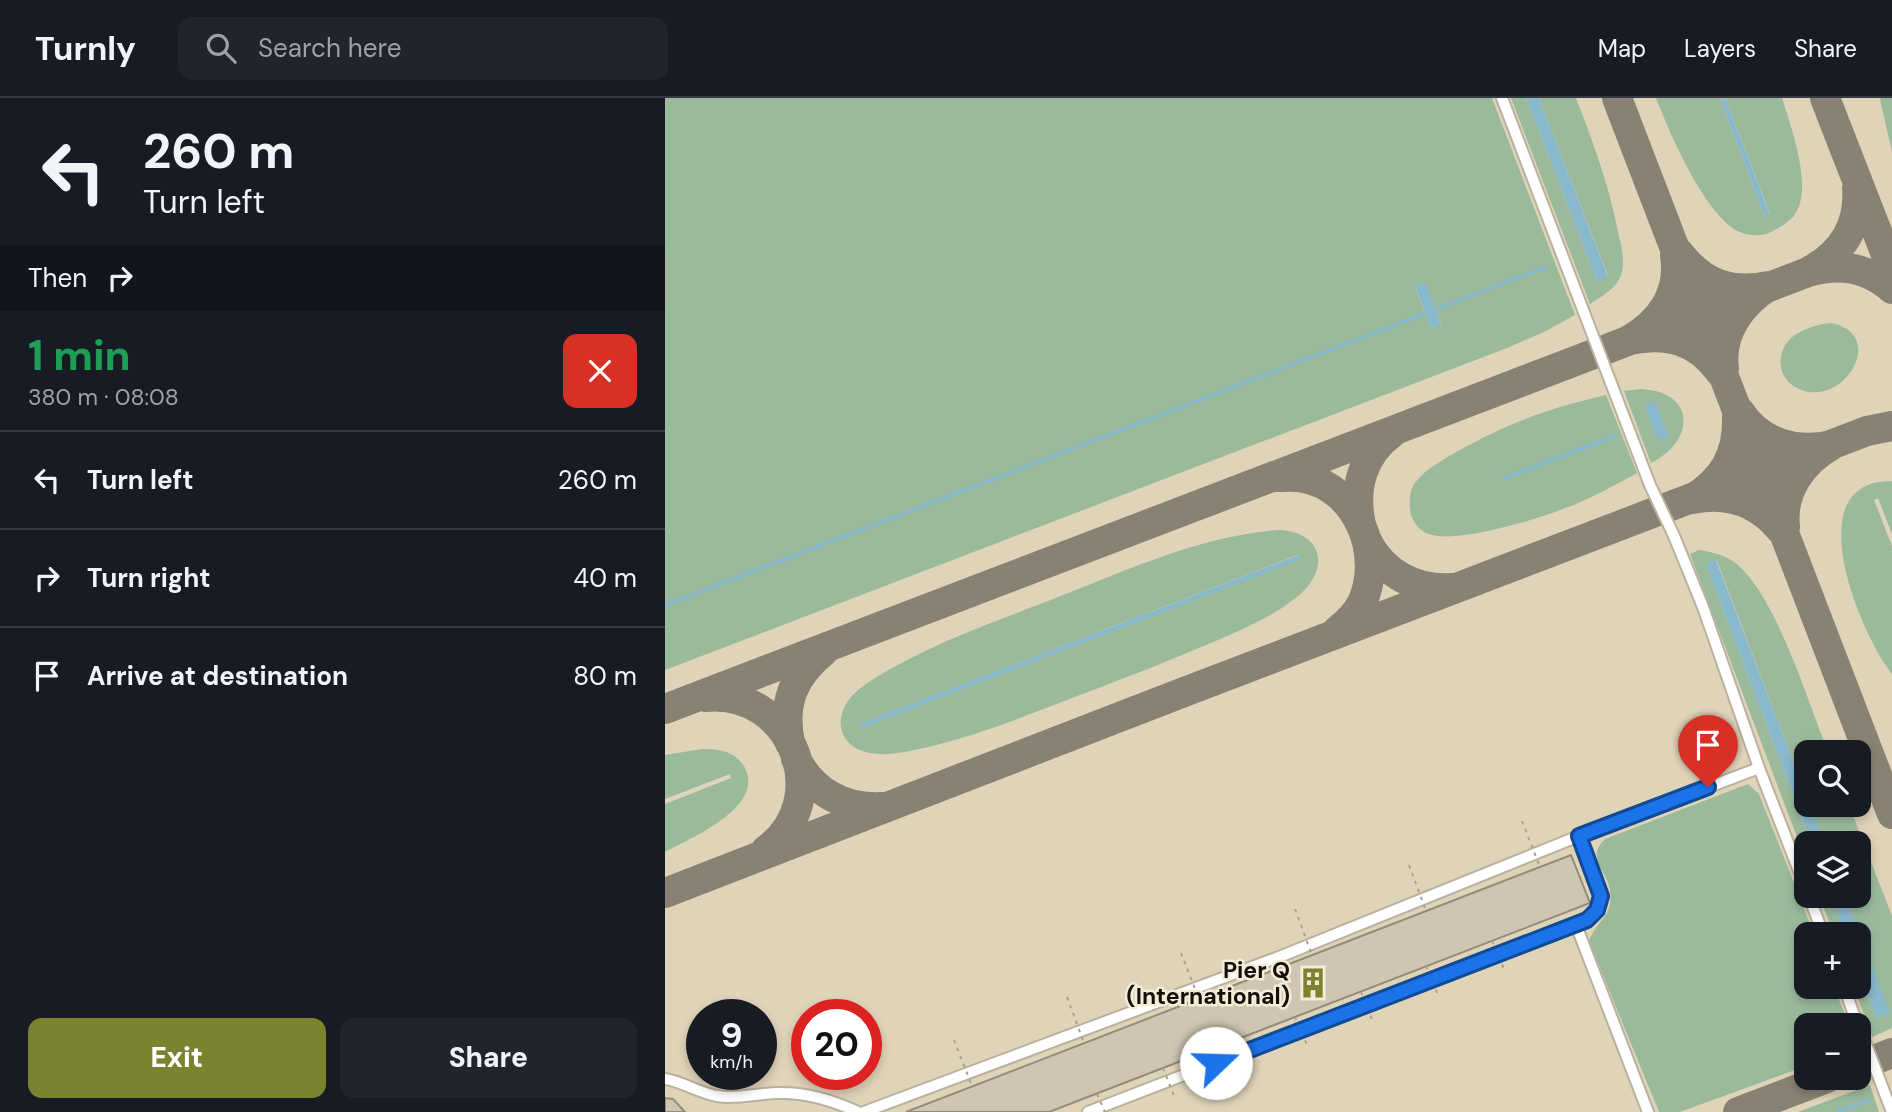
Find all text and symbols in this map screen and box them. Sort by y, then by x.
search box [178,17,668,80]
text: Turnly [35,27,136,70]
icon: search [202,29,240,67]
text: Search here [258,31,401,65]
text: Map [1598,33,1646,64]
text: Layers [1684,33,1756,64]
text: Share [1794,33,1857,64]
text: 260 m [143,119,294,183]
icon: left [28,126,119,217]
text: Turn left [143,181,265,223]
icon: right [101,259,139,297]
text: Then [28,261,87,295]
text: 1 min [28,328,131,383]
button: close [563,334,637,408]
text: 380 m · 08:08 [28,382,179,412]
icon: left [28,461,66,499]
text: Turn left [87,463,194,497]
text: 260 m [558,463,637,497]
icon: right [28,559,66,597]
text: Turn right [87,561,211,595]
text: 40 m [573,561,637,595]
icon: arrive [28,657,66,695]
text: Arrive at destination [87,659,348,693]
text: 80 m [573,659,637,693]
pin [1678,715,1738,787]
icon: arrive [1689,726,1727,764]
map controls [1794,740,1871,1090]
button: search [1794,740,1871,817]
button: layers [1794,831,1871,908]
button: + [1794,922,1871,999]
place label: Pier Q (International) [1126,955,1290,1011]
building icon: Pier Q (International) [1296,966,1330,1000]
speed limit sign: 20 [791,999,882,1090]
text: 9 [720,1012,743,1058]
button: − [1794,1013,1871,1090]
button: Exit [28,1018,326,1098]
button: Share [340,1018,637,1098]
position arrow [1179,1026,1253,1100]
text: km/h [710,1050,753,1074]

